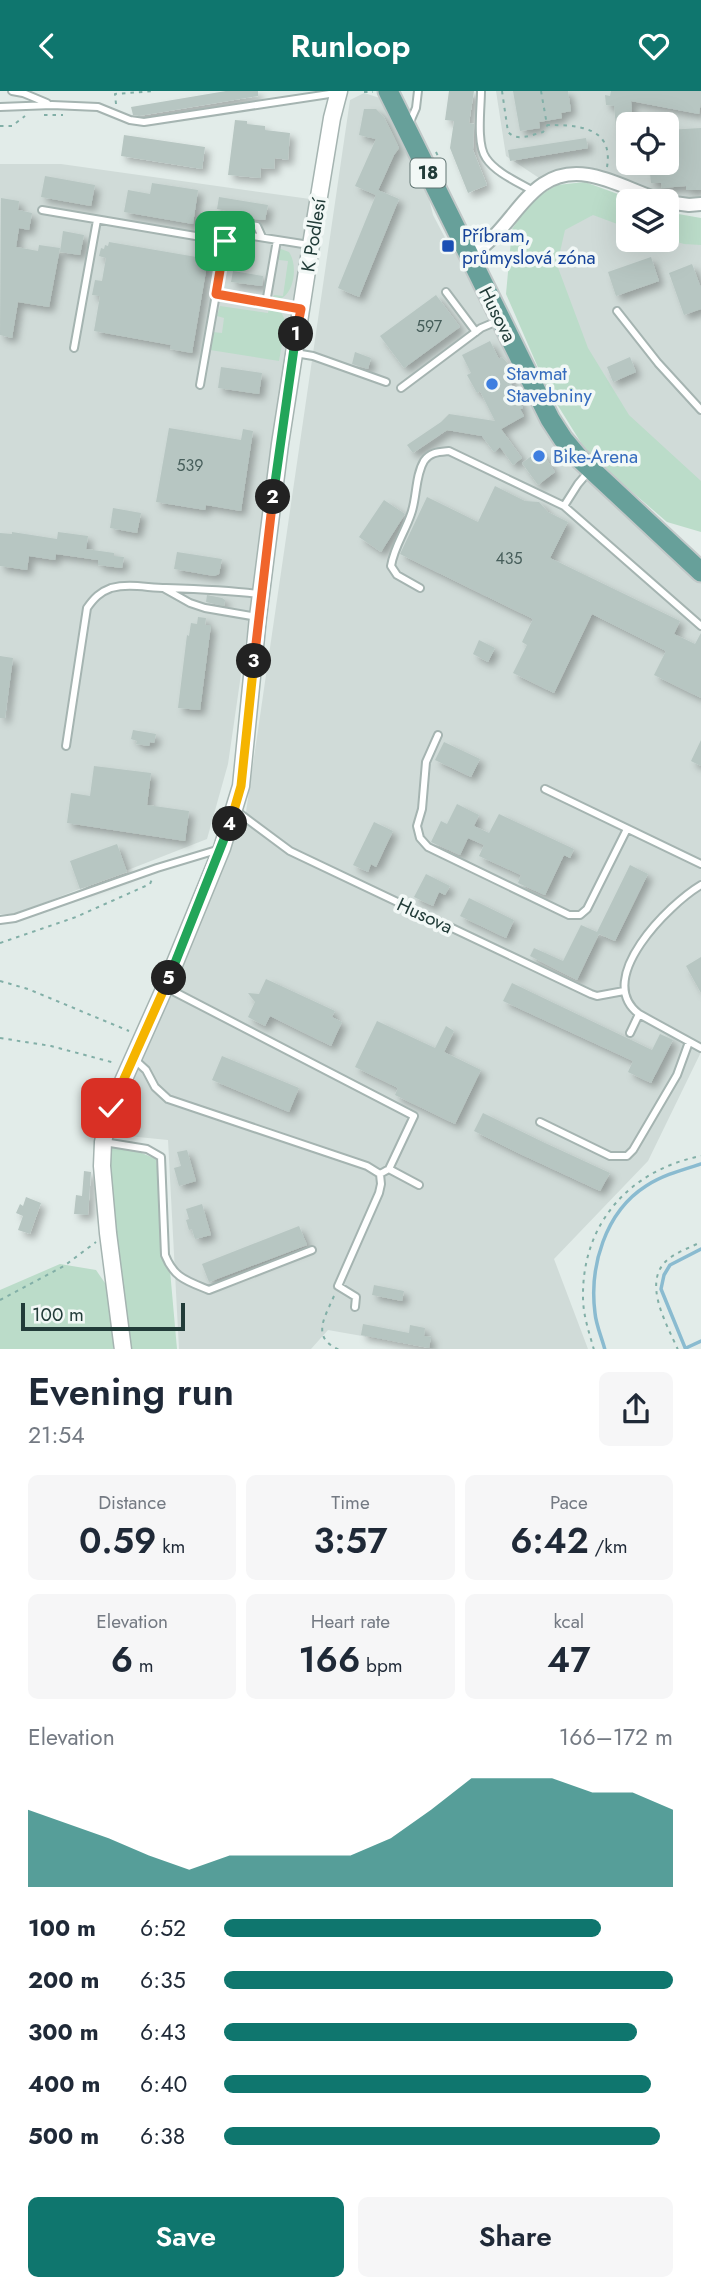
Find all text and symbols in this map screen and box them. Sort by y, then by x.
text: Runloop [290,23,411,69]
icon: back [28,27,66,65]
icon: heart [635,27,673,65]
map controls [616,112,679,252]
button: locate [616,112,679,175]
road number: 18 [410,159,446,187]
button: layers [616,189,679,252]
street label: K Podlesí [294,195,333,274]
pin [195,211,255,271]
icon: arrive [206,222,244,260]
place label: Příbram, průmyslová zóna [462,222,596,271]
marker: Příbram, průmyslová zóna [440,238,456,254]
street label: Husova [472,282,523,347]
house number: 597 [416,315,443,338]
pin: 1 [278,317,314,351]
text: 1 [291,320,300,347]
place label: Stavmat Stavebniny [506,360,593,409]
marker: Stavmat Stavebniny [484,376,500,392]
place label: Bike-Arena [553,443,638,470]
marker: Bike-Arena [531,448,547,464]
house number: 539 [177,454,203,477]
pin: 2 [256,479,290,515]
text: 2 [266,483,279,510]
house number: 435 [495,547,523,570]
pin: 3 [236,643,272,679]
text: 3 [248,647,259,674]
pin: 4 [212,807,247,841]
text: 4 [223,810,236,837]
street label: Husova [392,891,457,940]
pin: 5 [152,961,186,995]
text: 5 [162,964,175,991]
pin [81,1078,141,1138]
icon: check [92,1089,130,1127]
scale bar [21,1301,186,1332]
text: 100 m [32,1301,84,1328]
text: Evening run [28,1364,234,1419]
button: share [599,1372,673,1446]
text: 21:54 [28,1418,85,1452]
text: Distance [98,1489,166,1516]
text: Time [331,1489,370,1516]
text: Pace [550,1489,588,1516]
text: 0.59 [79,1516,157,1566]
text: 3:57 [314,1516,387,1566]
text: 6:42 [510,1516,589,1566]
text: km [157,1533,185,1560]
text: /km [589,1533,627,1560]
text: Elevation [96,1608,168,1635]
text: Heart rate [311,1608,390,1635]
text: kcal [553,1608,584,1635]
text: 6 [111,1635,133,1685]
text: 166 [298,1635,360,1685]
text: 47 [547,1635,591,1685]
text: m [133,1652,154,1679]
text: bpm [360,1652,403,1679]
text: Elevation [28,1720,115,1754]
text: 166–172 m [559,1720,673,1754]
text: 100 m [28,1911,96,1945]
text: 6:52 [140,1911,186,1945]
text: 200 m [28,1963,99,1997]
text: 6:35 [140,1963,186,1997]
text: 300 m [28,2015,99,2049]
text: 6:43 [140,2015,186,2049]
text: 400 m [28,2067,100,2101]
text: 6:40 [140,2067,187,2101]
text: 500 m [28,2119,99,2153]
text: 6:38 [140,2119,185,2153]
button: Save [28,2197,344,2277]
button: Share [358,2197,673,2277]

